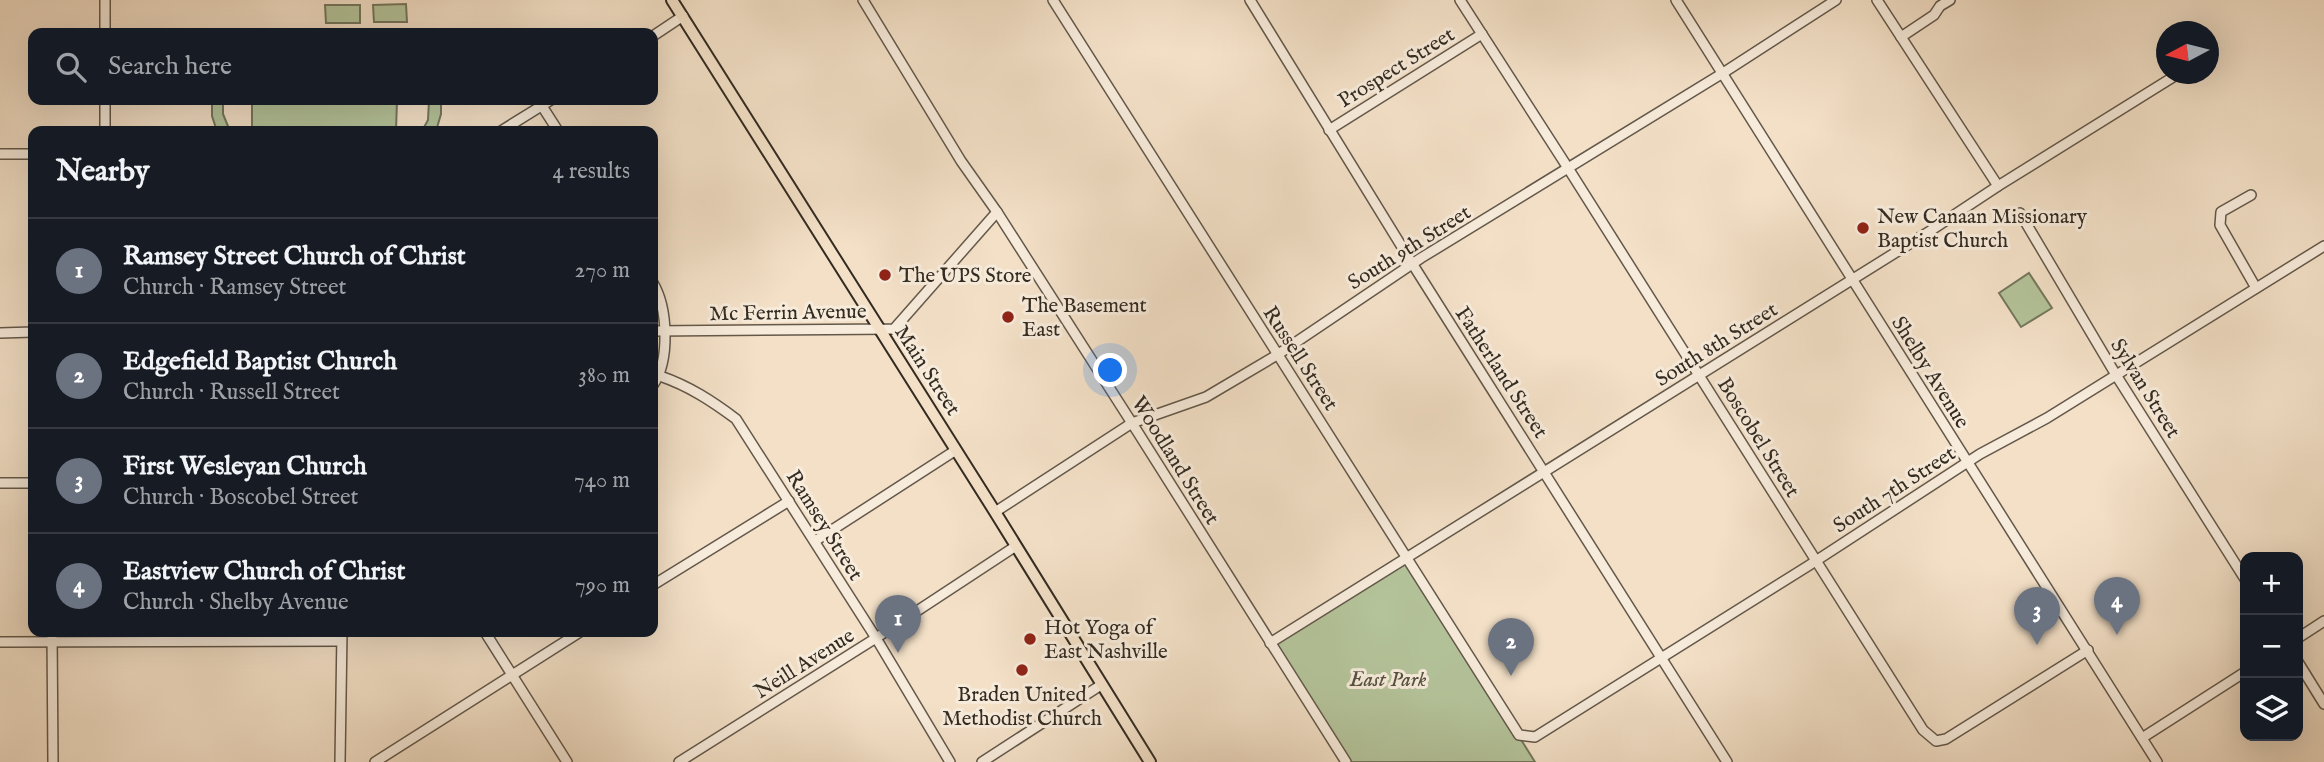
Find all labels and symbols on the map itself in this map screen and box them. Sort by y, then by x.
north arrow [2156,21,2219,84]
street label: Prospect Street [1333,22,1460,115]
street label: South 9th Street [1343,200,1476,297]
place label: New Canaan Missionary Baptist Church [1877,204,2088,255]
marker: New Canaan Missionary Baptist Church [1855,220,1871,236]
place label: The UPS Store [899,263,1032,290]
marker: The UPS Store [877,267,893,283]
place label: The Basement East [1022,293,1147,344]
street label: South 8th Street [1651,297,1783,394]
street label: Mc Ferrin Avenue [709,299,867,328]
street label: Russell Street [1256,301,1344,416]
street label: Fatherland Street [1448,302,1553,444]
marker: The Basement East [1000,309,1016,325]
street label: Shelby Avenue [1885,312,1975,434]
street label: Main Street [888,321,966,421]
street label: Sylvan Street [2104,334,2186,444]
your location [1093,353,1127,387]
street label: Boscobel Street [1710,373,1805,503]
street label: Woodland Street [1124,391,1225,530]
street label: South 7th Street [1828,441,1961,540]
street label: Ramsey Street [779,466,868,586]
pin: 4 [2094,577,2140,635]
pin: 3 [2014,587,2060,645]
pin: 1 [875,595,921,653]
place label: Hot Yoga of East Nashville [1044,615,1168,666]
pin: 2 [1488,618,1534,676]
street label: Neill Avenue [750,623,860,706]
marker: Hot Yoga of East Nashville [1022,631,1038,647]
marker: Braden United Methodist Church [1014,662,1030,678]
park label: East Park [1349,667,1427,694]
place label: Braden United Methodist Church [942,682,1102,733]

